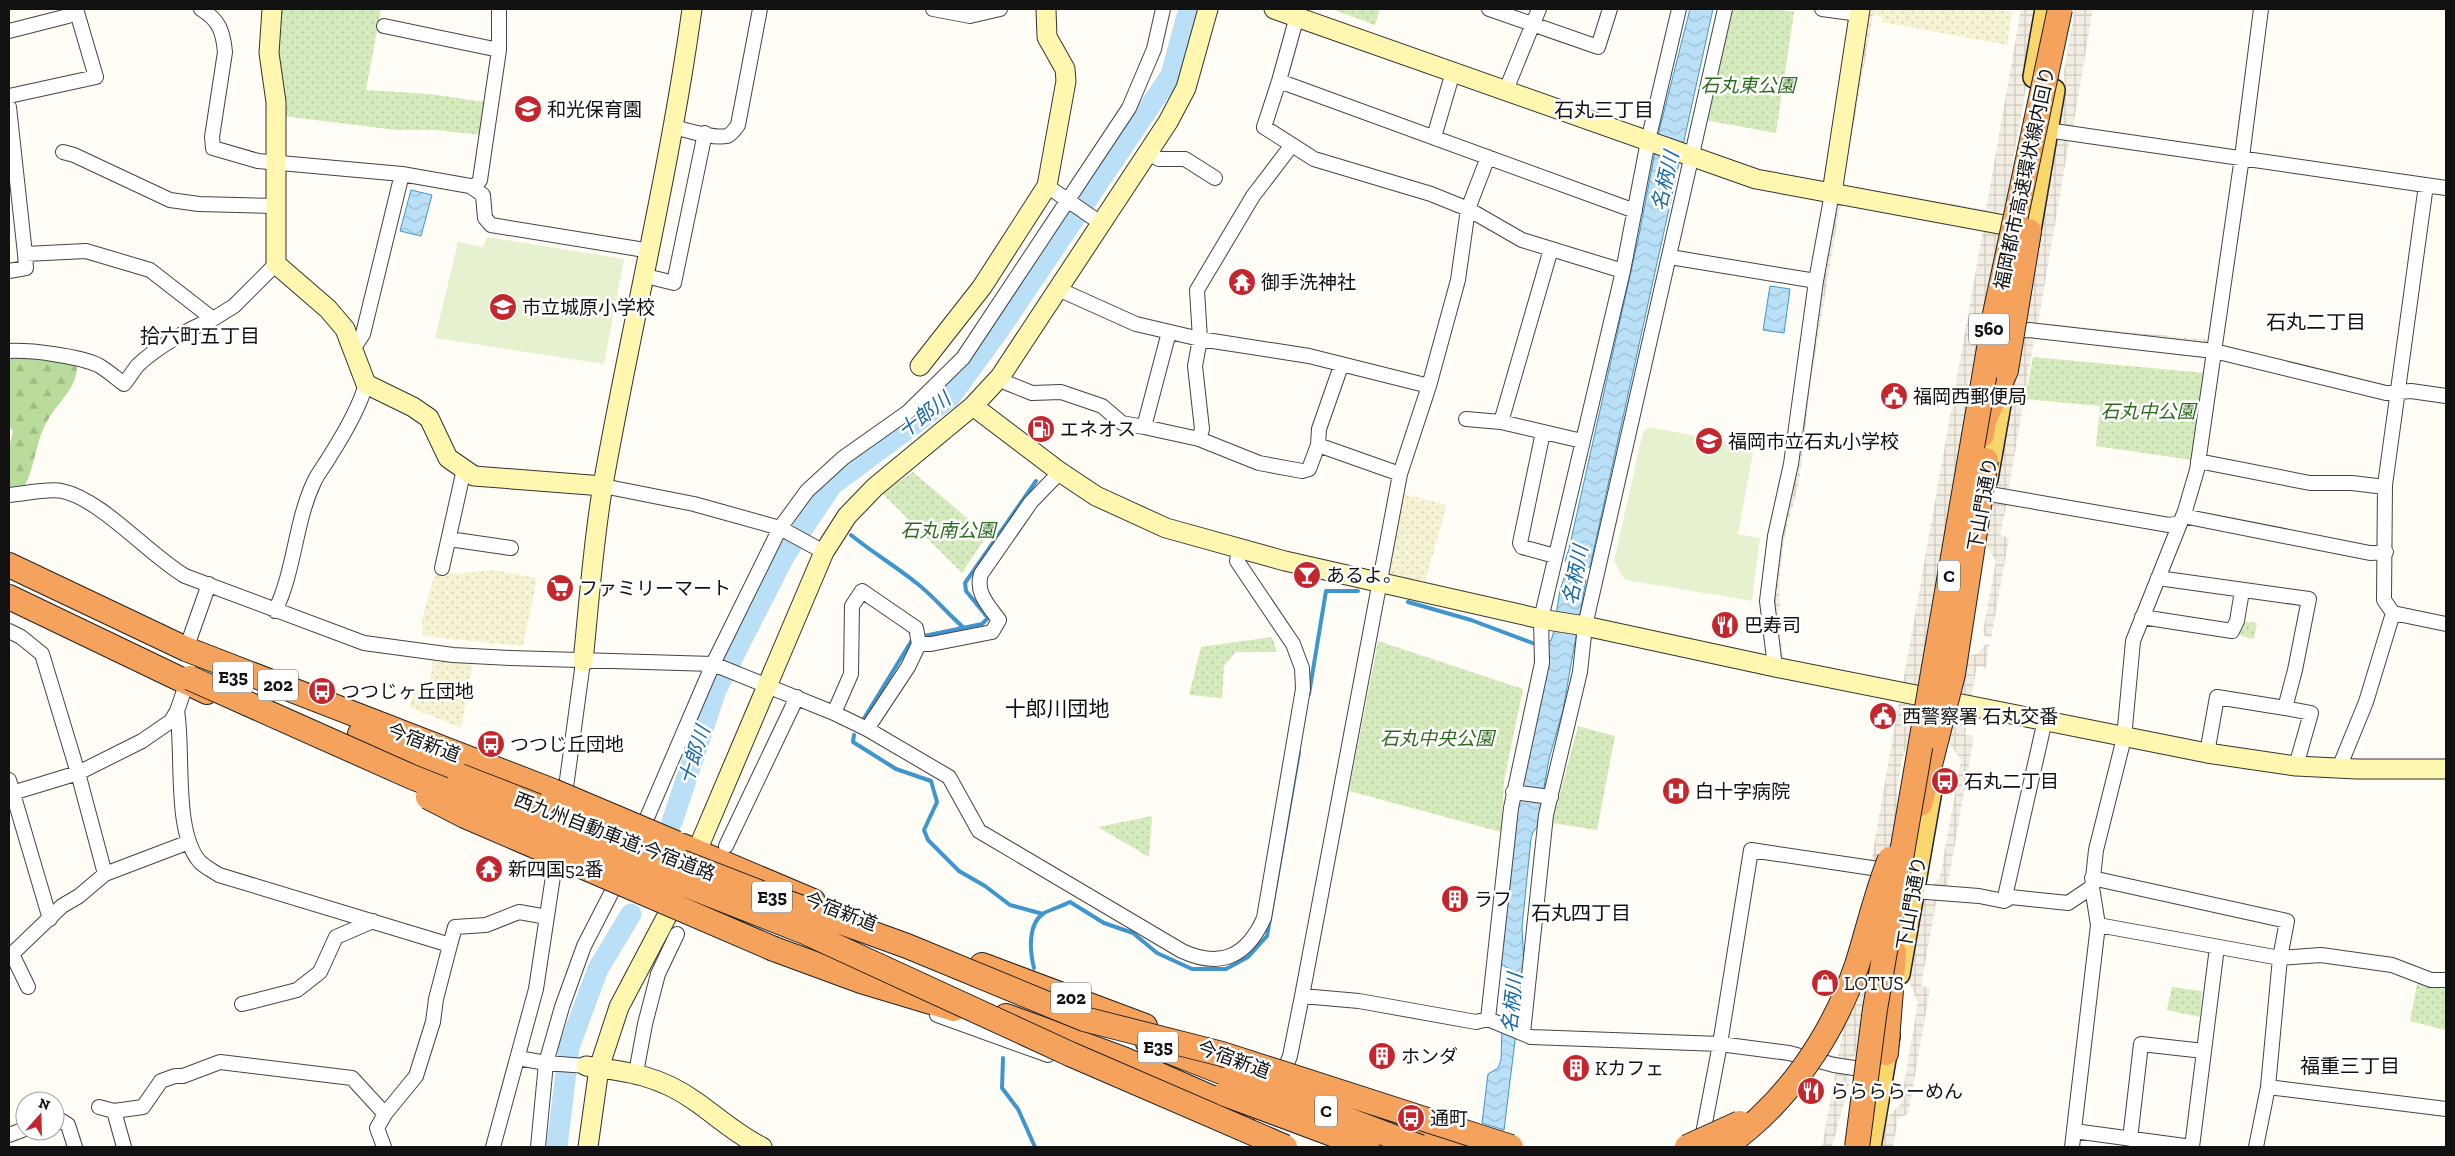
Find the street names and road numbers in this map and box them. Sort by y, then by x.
street label: 福岡都市高速環状線内回り [1990,64,2059,292]
road number: 560 [1969,314,2009,344]
street label: 下山門通り [1963,455,2002,553]
road number: C [1938,560,1960,592]
road number: E35 [213,662,253,692]
road number: 202 [258,670,298,700]
street label: 今宿新道 [384,718,463,767]
street label: 西九州自動車道;今宿道路 [511,787,719,885]
street label: 下山門通り [1892,854,1931,952]
road number: E35 [752,882,792,912]
street label: 今宿新道 [801,887,880,936]
road number: 202 [1051,982,1091,1014]
road number: E35 [1138,1032,1178,1062]
street label: 今宿新道 [1194,1036,1273,1083]
road number: C [1315,1096,1337,1126]

